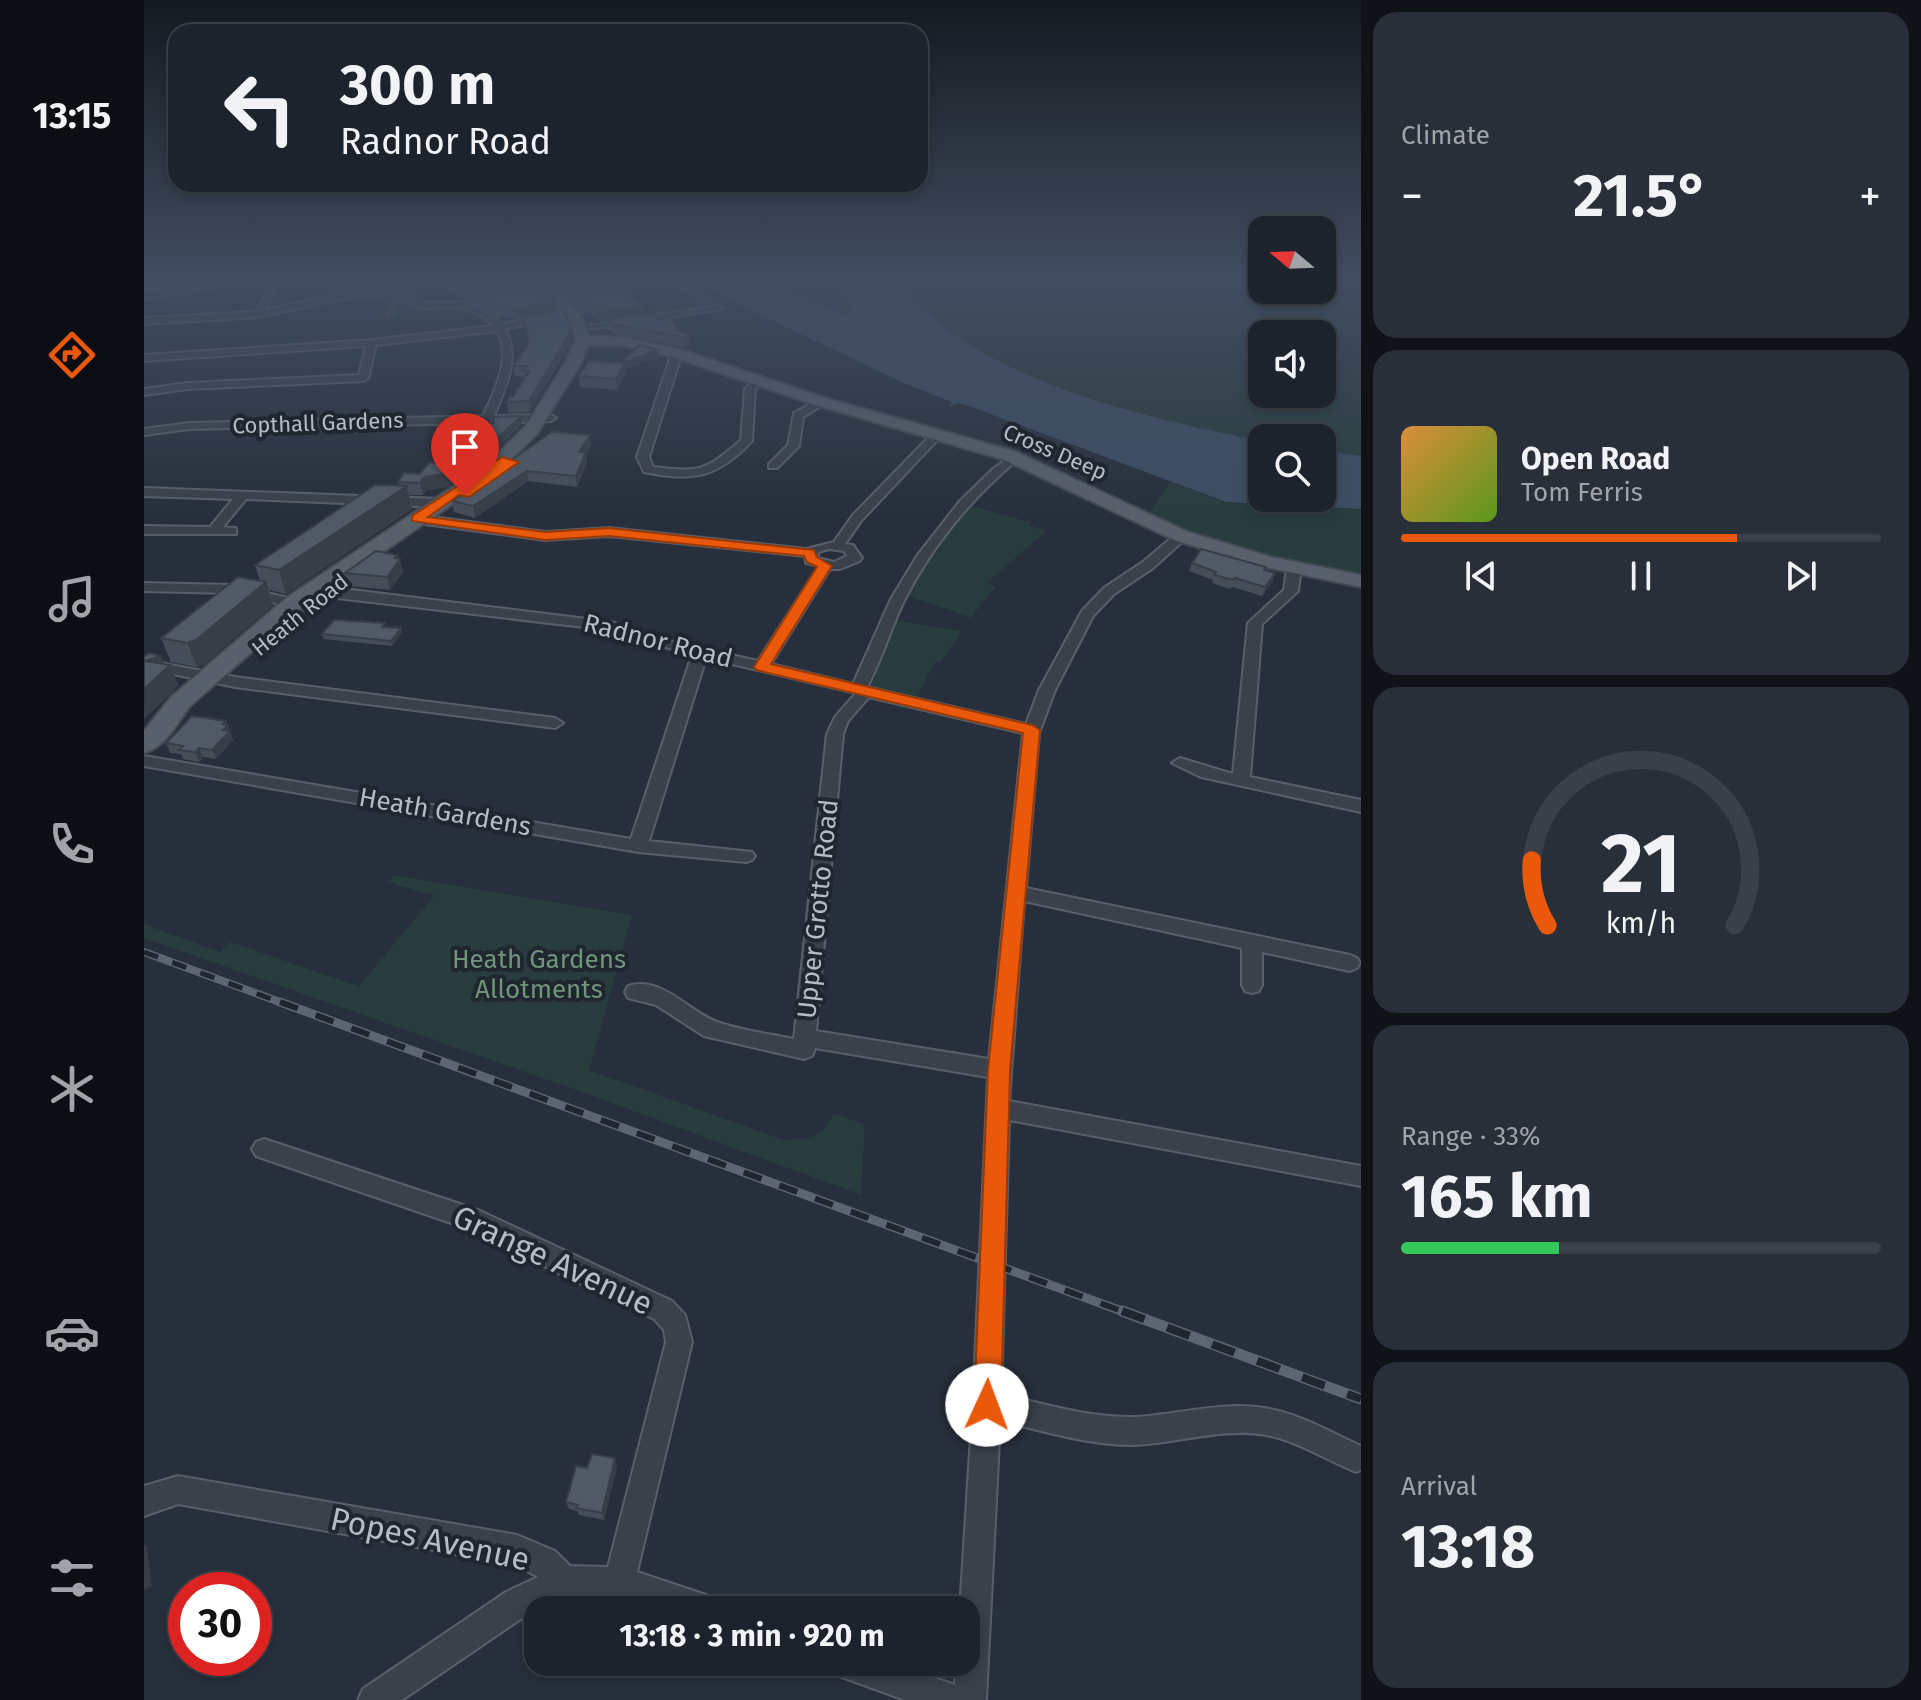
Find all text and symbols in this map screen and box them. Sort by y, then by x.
text: 300 m [340,52,495,119]
icon: left [208,56,312,160]
text: 13:15 [33,94,111,138]
text: Radnor Road [340,120,551,164]
text: Climate [1401,120,1490,151]
text: 21.5° [1573,160,1709,232]
text: − [1401,170,1423,223]
text: + [1859,170,1881,223]
north arrow [1248,216,1336,304]
map controls [1248,216,1336,512]
button: sound [1248,320,1336,408]
icon: directions [44,327,100,383]
street label: Copthall Gardens [232,407,404,439]
pin [431,413,499,495]
street label: Cross Deep [999,418,1111,486]
button: search [1248,424,1336,512]
icon: arrive [443,425,487,469]
text: Open Road [1521,441,1670,477]
text: Tom Ferris [1521,477,1643,508]
icon: previous [1459,554,1503,598]
icon: pause [1619,554,1663,598]
icon: next [1779,554,1823,598]
street label: Heath Road [246,568,354,662]
icon: music [44,571,100,627]
street label: Radnor Road [580,608,736,674]
street label: Heath Gardens [357,782,533,842]
street label: Upper Grotto Road [791,798,845,1020]
text: 21 [1601,814,1681,914]
icon: phone [44,816,100,872]
text: km/h [1606,906,1676,941]
park label: Heath Gardens Allotments [452,944,626,1005]
icon: climate [44,1061,100,1117]
text: Range · 33% [1401,1121,1541,1152]
text: 165 km [1401,1161,1593,1233]
street label: Grange Avenue [447,1197,659,1323]
icon: car [44,1305,100,1361]
position arrow [945,1363,1029,1447]
text: Arrival [1401,1471,1477,1502]
street label: Popes Avenue [327,1499,533,1579]
text: 13:18 [1401,1511,1535,1583]
icon: filters [44,1550,100,1606]
speed limit sign: 30 [168,1572,272,1676]
text: 13:18 · 3 min · 920 m [619,1618,885,1654]

